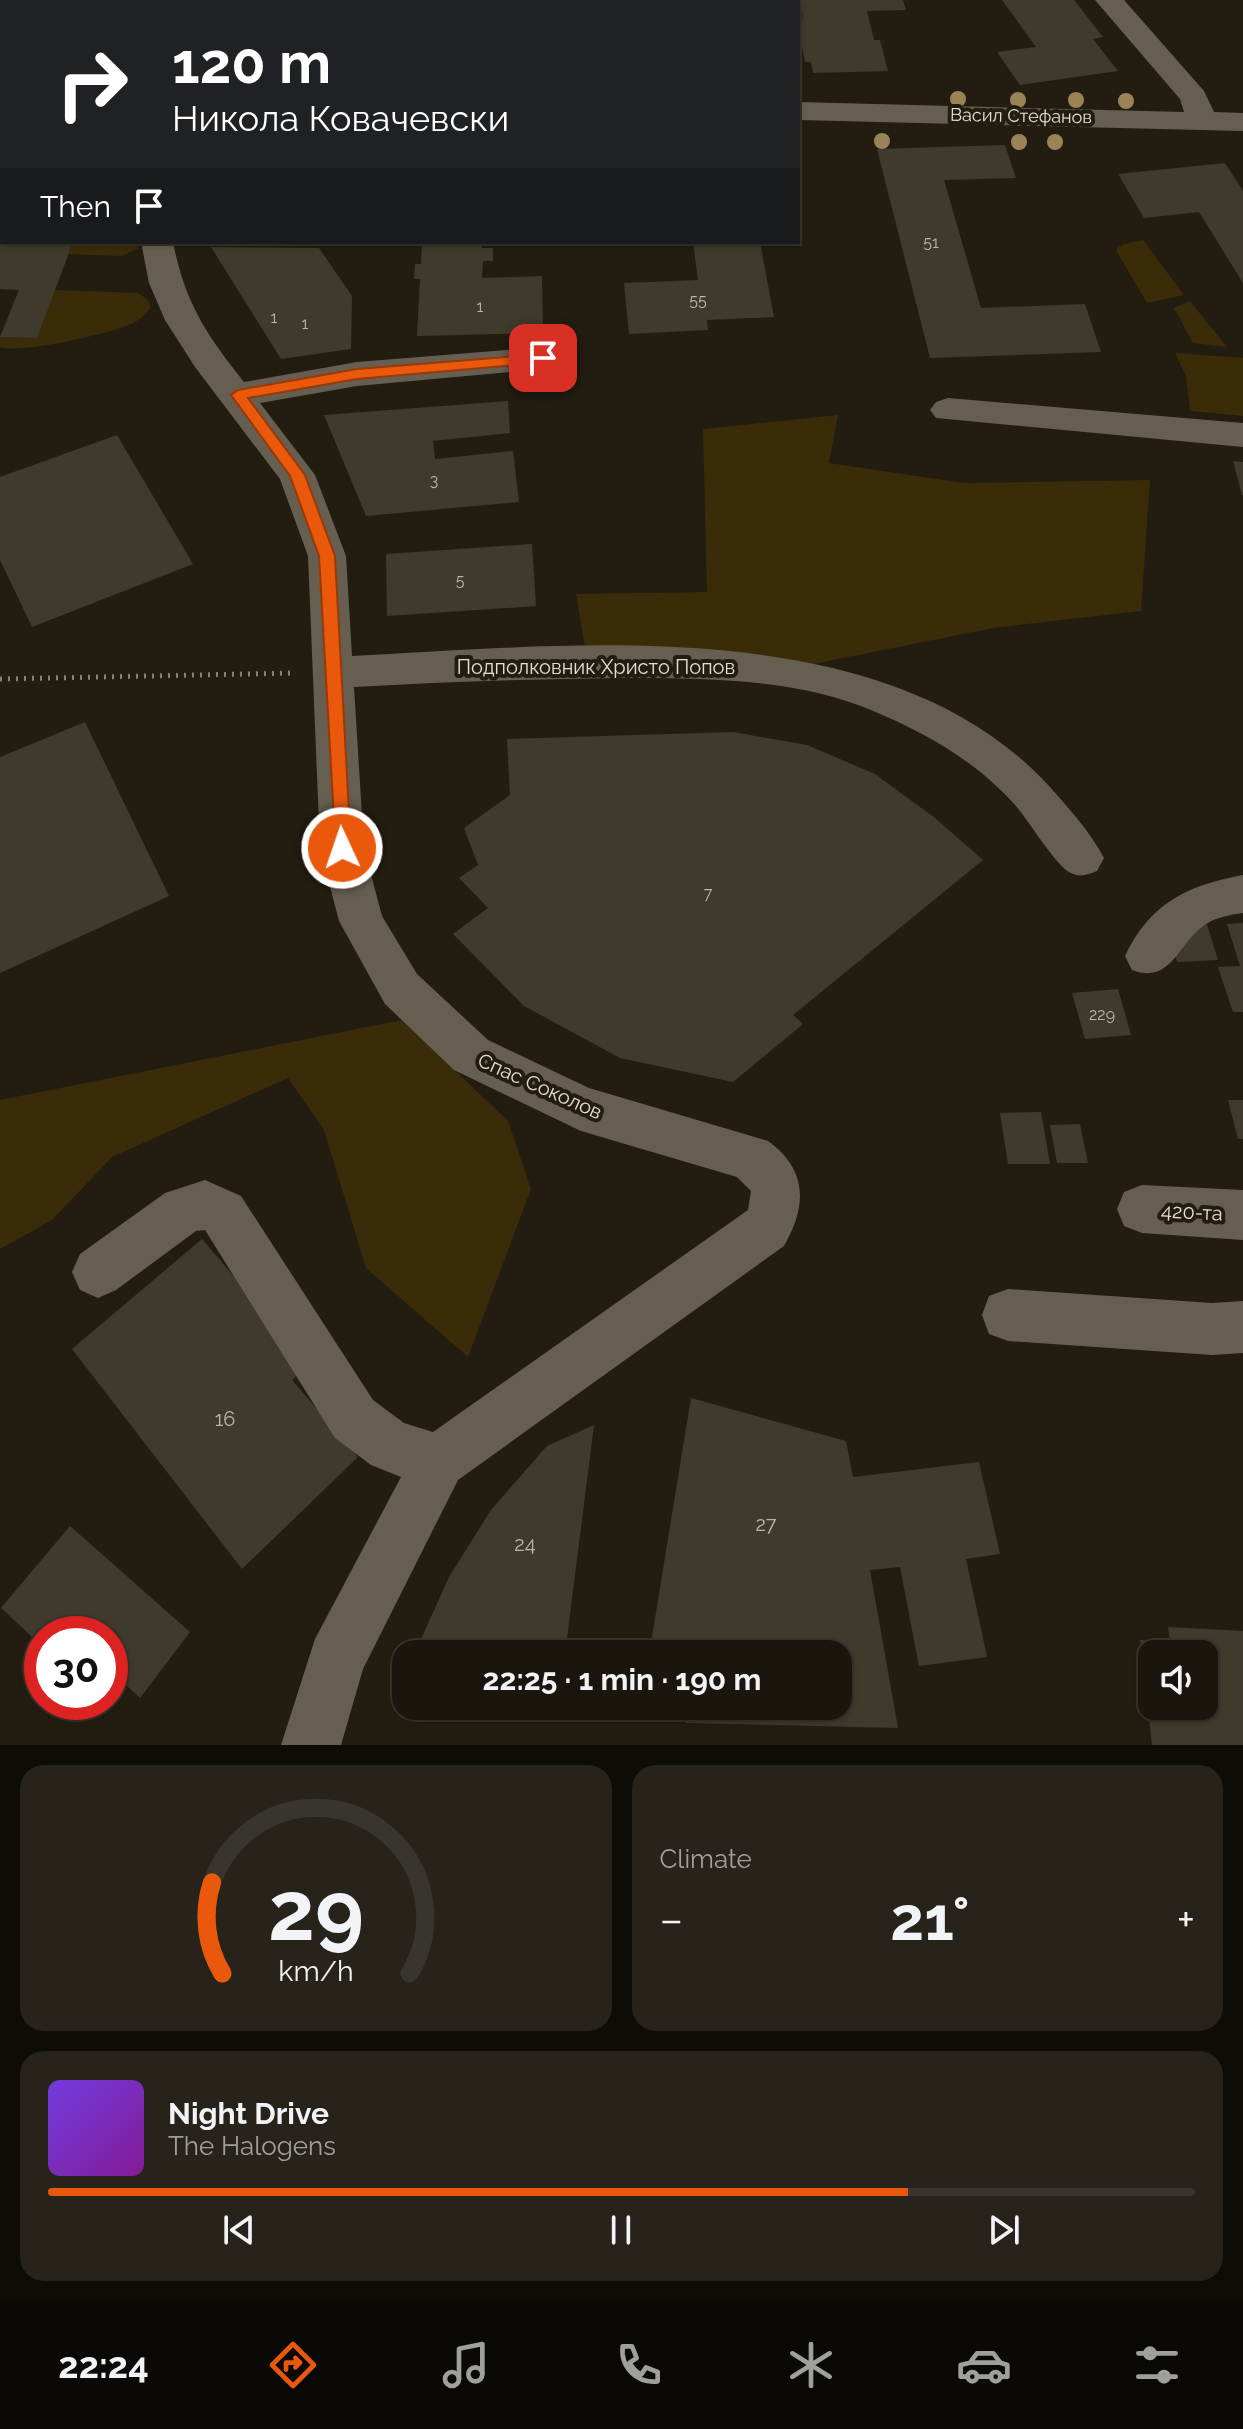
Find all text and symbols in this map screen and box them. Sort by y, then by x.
text: 120 m [172,30,331,96]
icon: right [40,32,144,136]
text: Никола Ковачевски [172,97,509,139]
street label: Васил Стефанов [950,104,1092,127]
icon: arrive [127,184,171,228]
text: Then [40,189,111,224]
house number: 51 [923,233,939,252]
house number: 55 [689,291,707,310]
house number: 1 [477,297,484,316]
house number: 1 [271,308,278,327]
house number: 1 [302,314,309,333]
pin [509,324,577,392]
icon: arrive [521,336,565,380]
house number: 3 [430,471,438,490]
house number: 5 [456,571,465,590]
street label: Подполковник Христо Попов [457,655,735,679]
position arrow [300,806,384,890]
house number: 7 [704,884,713,903]
house number: 229 [1089,1005,1115,1024]
street label: Спас Соколов [474,1048,606,1124]
street label: 420-та [1161,1198,1223,1226]
house number: 16 [215,1407,235,1431]
house number: 27 [755,1512,777,1536]
house number: 24 [514,1532,536,1556]
speed limit sign: 30 [24,1616,128,1720]
map controls [1138,1640,1218,1720]
button: sound [1138,1640,1218,1720]
text: 22:25 · 1 min · 190 m [483,1662,761,1697]
text: Climate [660,1844,752,1874]
text: 29 [268,1862,364,1959]
text: 21° [890,1884,970,1954]
text: − [660,1894,683,1945]
text: + [1177,1894,1195,1945]
text: km/h [278,1954,353,1988]
text: Night Drive [168,2096,329,2131]
text: The Halogens [168,2131,336,2161]
icon: previous [217,2208,261,2252]
icon: pause [599,2208,643,2252]
icon: next [982,2208,1026,2252]
icon: directions [265,2337,321,2393]
icon: music [438,2337,494,2393]
icon: phone [611,2337,667,2393]
icon: climate [783,2337,839,2393]
icon: car [956,2337,1012,2393]
icon: filters [1129,2337,1185,2393]
text: 22:24 [58,2344,149,2386]

